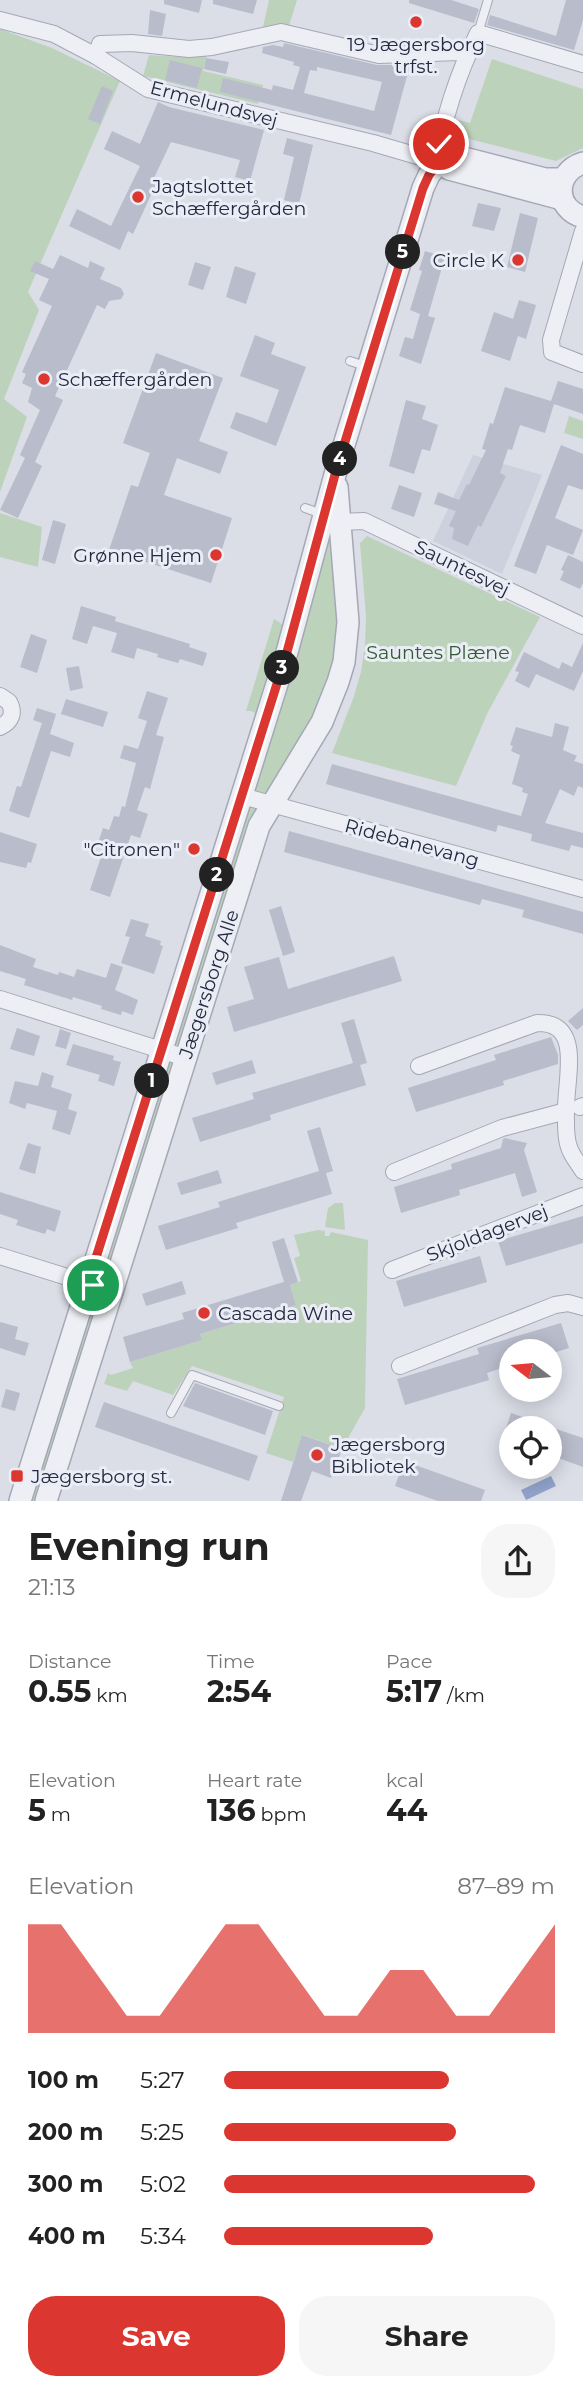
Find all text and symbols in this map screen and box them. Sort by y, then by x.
marker: 19 Jægersborg trfst. [408,14,424,30]
place label: 19 Jægersborg trfst. [347,33,485,78]
street label: Ermelundsvej [148,76,280,132]
pin [409,114,469,174]
icon: check [420,125,458,163]
place label: Jagtslottet Schæffergården [151,175,306,220]
marker: Jagtslottet Schæffergården [130,189,146,205]
pin: 5 [386,234,420,270]
text: 5 [397,240,408,263]
place label: Circle K [432,249,504,272]
marker: Circle K [510,252,526,268]
place label: Schæffergården [58,368,212,391]
marker: Schæffergården [36,371,52,387]
pin: 4 [322,442,358,476]
text: 4 [333,447,346,470]
street label: Sauntesvej [411,535,513,601]
place label: Grønne Hjem [73,544,202,567]
marker: Grønne Hjem [208,547,224,563]
park label: Sauntes Plæne [366,641,510,664]
pin: 3 [264,650,300,686]
text: 3 [276,656,287,679]
street label: Ridebanevang [342,814,482,872]
place label: "Citronen" [84,838,180,861]
marker: "Citronen" [186,841,202,857]
pin: 2 [200,858,234,892]
text: 2 [211,863,222,886]
street label: Jægersborg Alle [174,907,244,1062]
pin: 1 [134,1064,170,1098]
text: 1 [148,1069,155,1092]
street label: Skjoldagervej [423,1199,551,1267]
pin [63,1255,123,1315]
icon: arrive [74,1266,112,1304]
place label: Cascada Wine [218,1302,353,1325]
marker: Cascada Wine [196,1305,212,1321]
north arrow [499,1339,562,1402]
map controls [499,1339,562,1479]
button: locate [499,1416,562,1479]
place label: Jægersborg Bibliotek [330,1433,446,1478]
marker: Jægersborg Bibliotek [309,1447,325,1463]
place label: Jægersborg st. [30,1465,172,1488]
marker: Jægersborg st. [9,1468,25,1484]
text: Evening run [28,1523,270,1570]
button: share [481,1524,555,1598]
text: 21:13 [28,1573,76,1601]
text: Distance [28,1650,111,1673]
text: Time [207,1650,255,1673]
text: Pace [386,1650,433,1673]
text: 0.55 [28,1673,91,1710]
text: 2:54 [207,1673,271,1710]
text: 5:17 [386,1673,442,1710]
text: km [91,1684,128,1707]
text: /km [442,1684,485,1707]
text: Elevation [28,1769,116,1792]
text: Heart rate [207,1769,302,1792]
text: kcal [386,1769,424,1792]
text: 5 [28,1792,46,1829]
text: 136 [207,1792,256,1829]
text: 44 [386,1792,427,1829]
text: m [46,1803,71,1826]
text: bpm [256,1803,307,1826]
text: Elevation [28,1872,134,1900]
text: 87–89 m [457,1872,555,1900]
text: 100 m [28,2066,99,2094]
text: 5:27 [140,2066,184,2094]
text: 200 m [28,2118,103,2146]
text: 5:25 [140,2118,184,2146]
text: 300 m [28,2170,104,2198]
text: 5:02 [140,2170,186,2198]
text: 400 m [28,2222,106,2250]
text: 5:34 [140,2222,186,2250]
button: Save [28,2296,285,2376]
button: Share [299,2296,555,2376]

